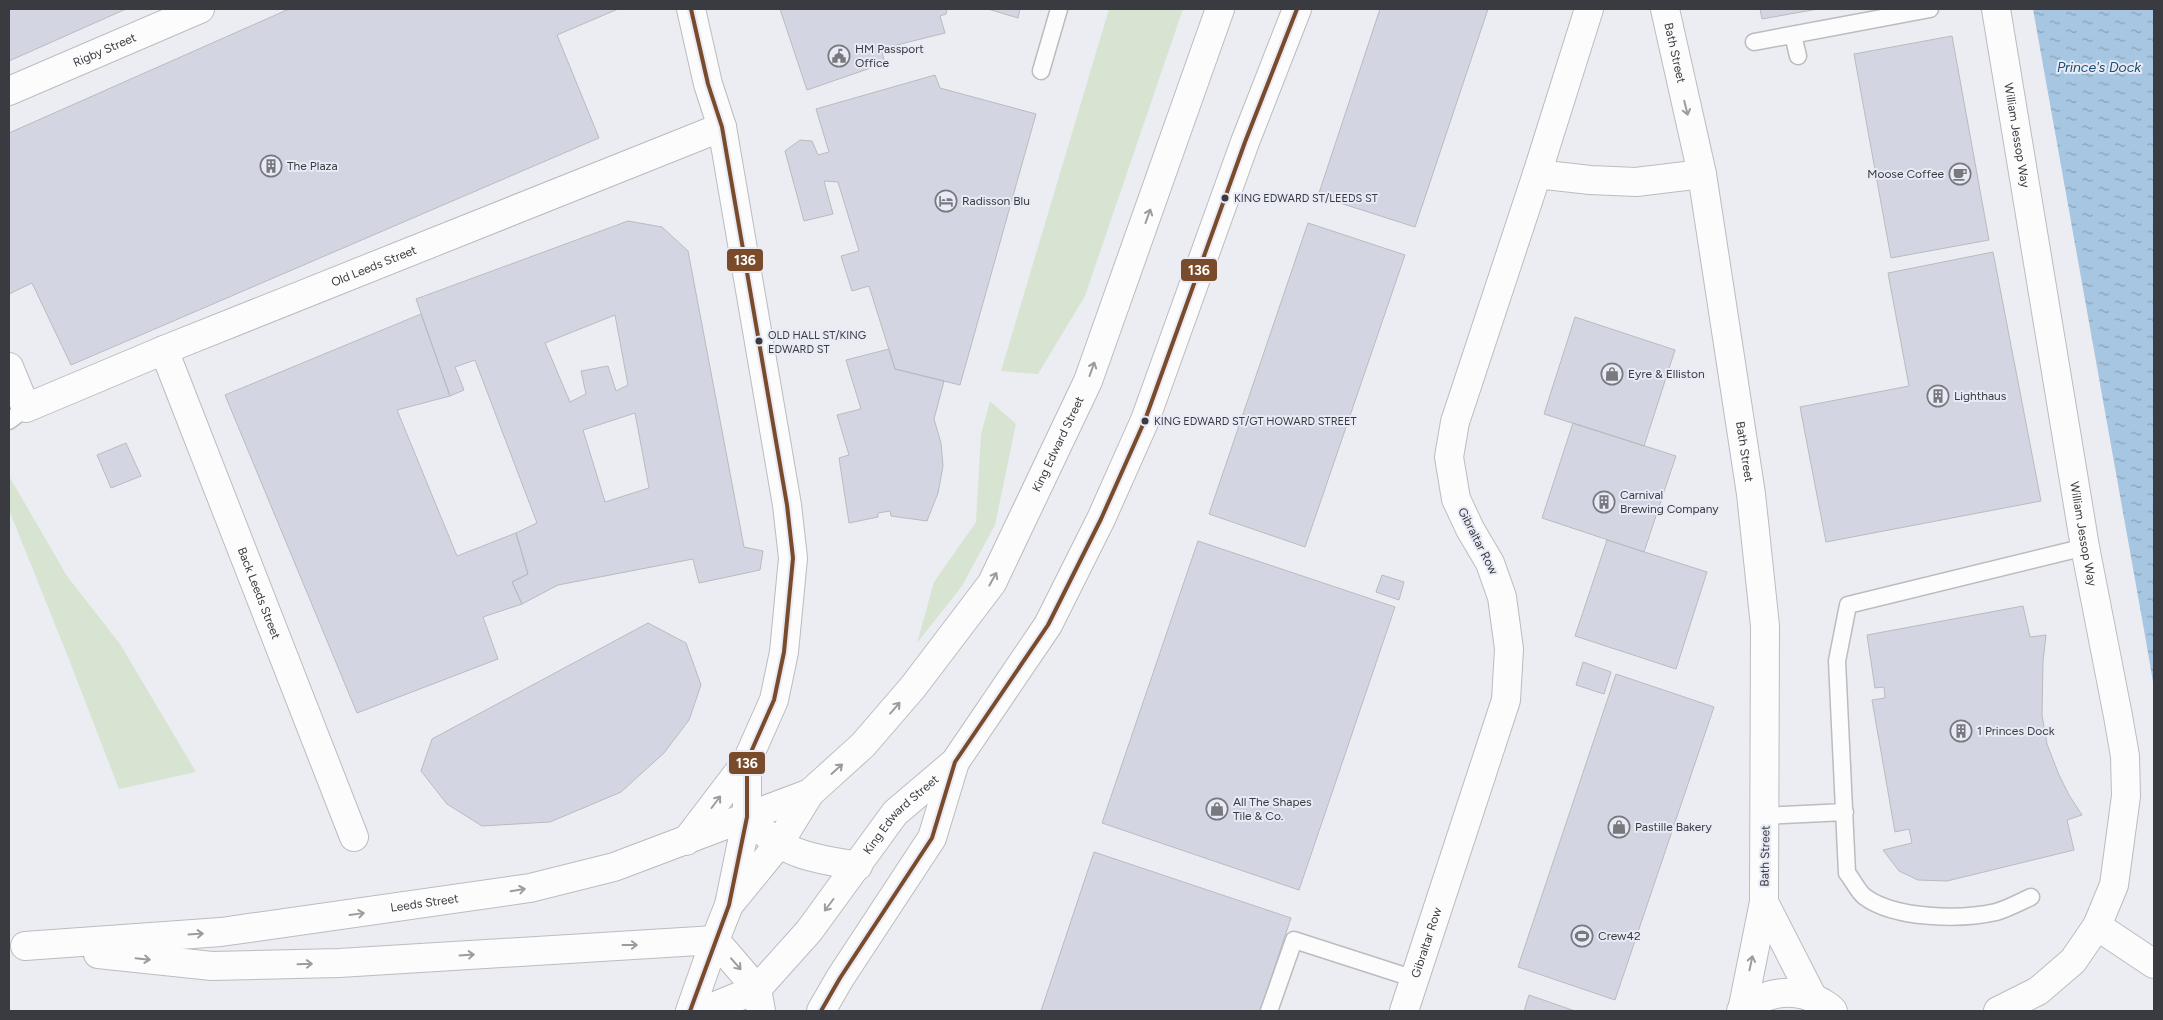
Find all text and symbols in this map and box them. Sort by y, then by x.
street label: Bath Street [1661,21,1688,85]
street label: Rigby Street [71,30,139,70]
place label: HM Passport Office [855,42,924,70]
public building icon: HM Passport Office [827,44,851,68]
water label: Prince's Dock [2057,59,2142,76]
street label: William Jessop Way [2001,82,2033,189]
one-way arrow [1682,99,1691,115]
building icon: The Plaza [259,154,283,178]
place label: The Plaza [287,159,338,173]
cafe icon: Moose Coffee [1948,162,1972,186]
place label: Moose Coffee [1867,167,1944,181]
hotel icon: Radisson Blu [934,189,958,213]
place label: KING EDWARD ST/LEEDS ST [1234,192,1378,205]
marker: KING EDWARD ST/LEEDS ST [1220,193,1230,203]
place label: Radisson Blu [962,194,1030,208]
one-way arrow [1143,209,1153,225]
street label: Old Leeds Street [329,243,419,289]
line badge: 136 [726,248,764,272]
text: 136 [734,252,756,269]
line badge: 136 [1180,258,1218,282]
text: 136 [1188,262,1210,279]
place label: OLD HALL ST/KING EDWARD ST [768,329,866,356]
marker: OLD HALL ST/KING EDWARD ST [754,336,764,346]
one-way arrow [1088,362,1097,377]
shop icon: Eyre & Elliston [1600,362,1624,386]
place label: Eyre & Elliston [1628,367,1705,381]
building icon: Lighthaus [1926,384,1950,408]
place label: Lighthaus [1954,389,2007,403]
street label: King Edward Street [1029,394,1087,494]
place label: KING EDWARD ST/GT HOWARD STREET [1154,415,1357,428]
marker: KING EDWARD ST/GT HOWARD STREET [1140,416,1150,426]
street label: Bath Street [1733,420,1756,483]
street label: William Jessop Way [2067,480,2100,588]
place label: Carnival Brewing Company [1620,488,1719,516]
building icon: Carnival Brewing Company [1592,490,1616,514]
street label: Gibraltar Row [1455,505,1501,577]
street label: Back Leeds Street [235,545,283,641]
one-way arrow [988,572,998,587]
one-way arrow [889,702,900,715]
building icon: 1 Princes Dock [1949,719,1973,743]
place label: 1 Princes Dock [1977,724,2055,738]
line badge: 136 [728,751,766,775]
text: 136 [736,755,758,772]
one-way arrow [830,763,843,775]
street label: King Edward Street [860,772,942,857]
place label: All The Shapes Tile & Co. [1233,795,1312,823]
one-way arrow [710,796,721,809]
shop icon: All The Shapes Tile & Co. [1205,797,1229,821]
shop icon: Pastille Bakery [1607,815,1631,839]
place label: Pastille Bakery [1635,820,1712,834]
street label: Bath Street [1757,825,1773,887]
one-way arrow [510,884,526,894]
street label: Leeds Street [389,891,460,915]
one-way arrow [824,898,834,912]
street label: Gibraltar Row [1408,905,1445,980]
one-way arrow [349,908,365,918]
sports icon: Crew42 [1570,924,1594,948]
place label: Crew42 [1598,929,1641,943]
one-way arrow [188,930,204,939]
one-way arrow [621,940,637,950]
one-way arrow [459,950,475,959]
one-way arrow [135,954,151,964]
one-way arrow [1747,956,1757,972]
one-way arrow [730,958,741,971]
one-way arrow [296,959,313,969]

